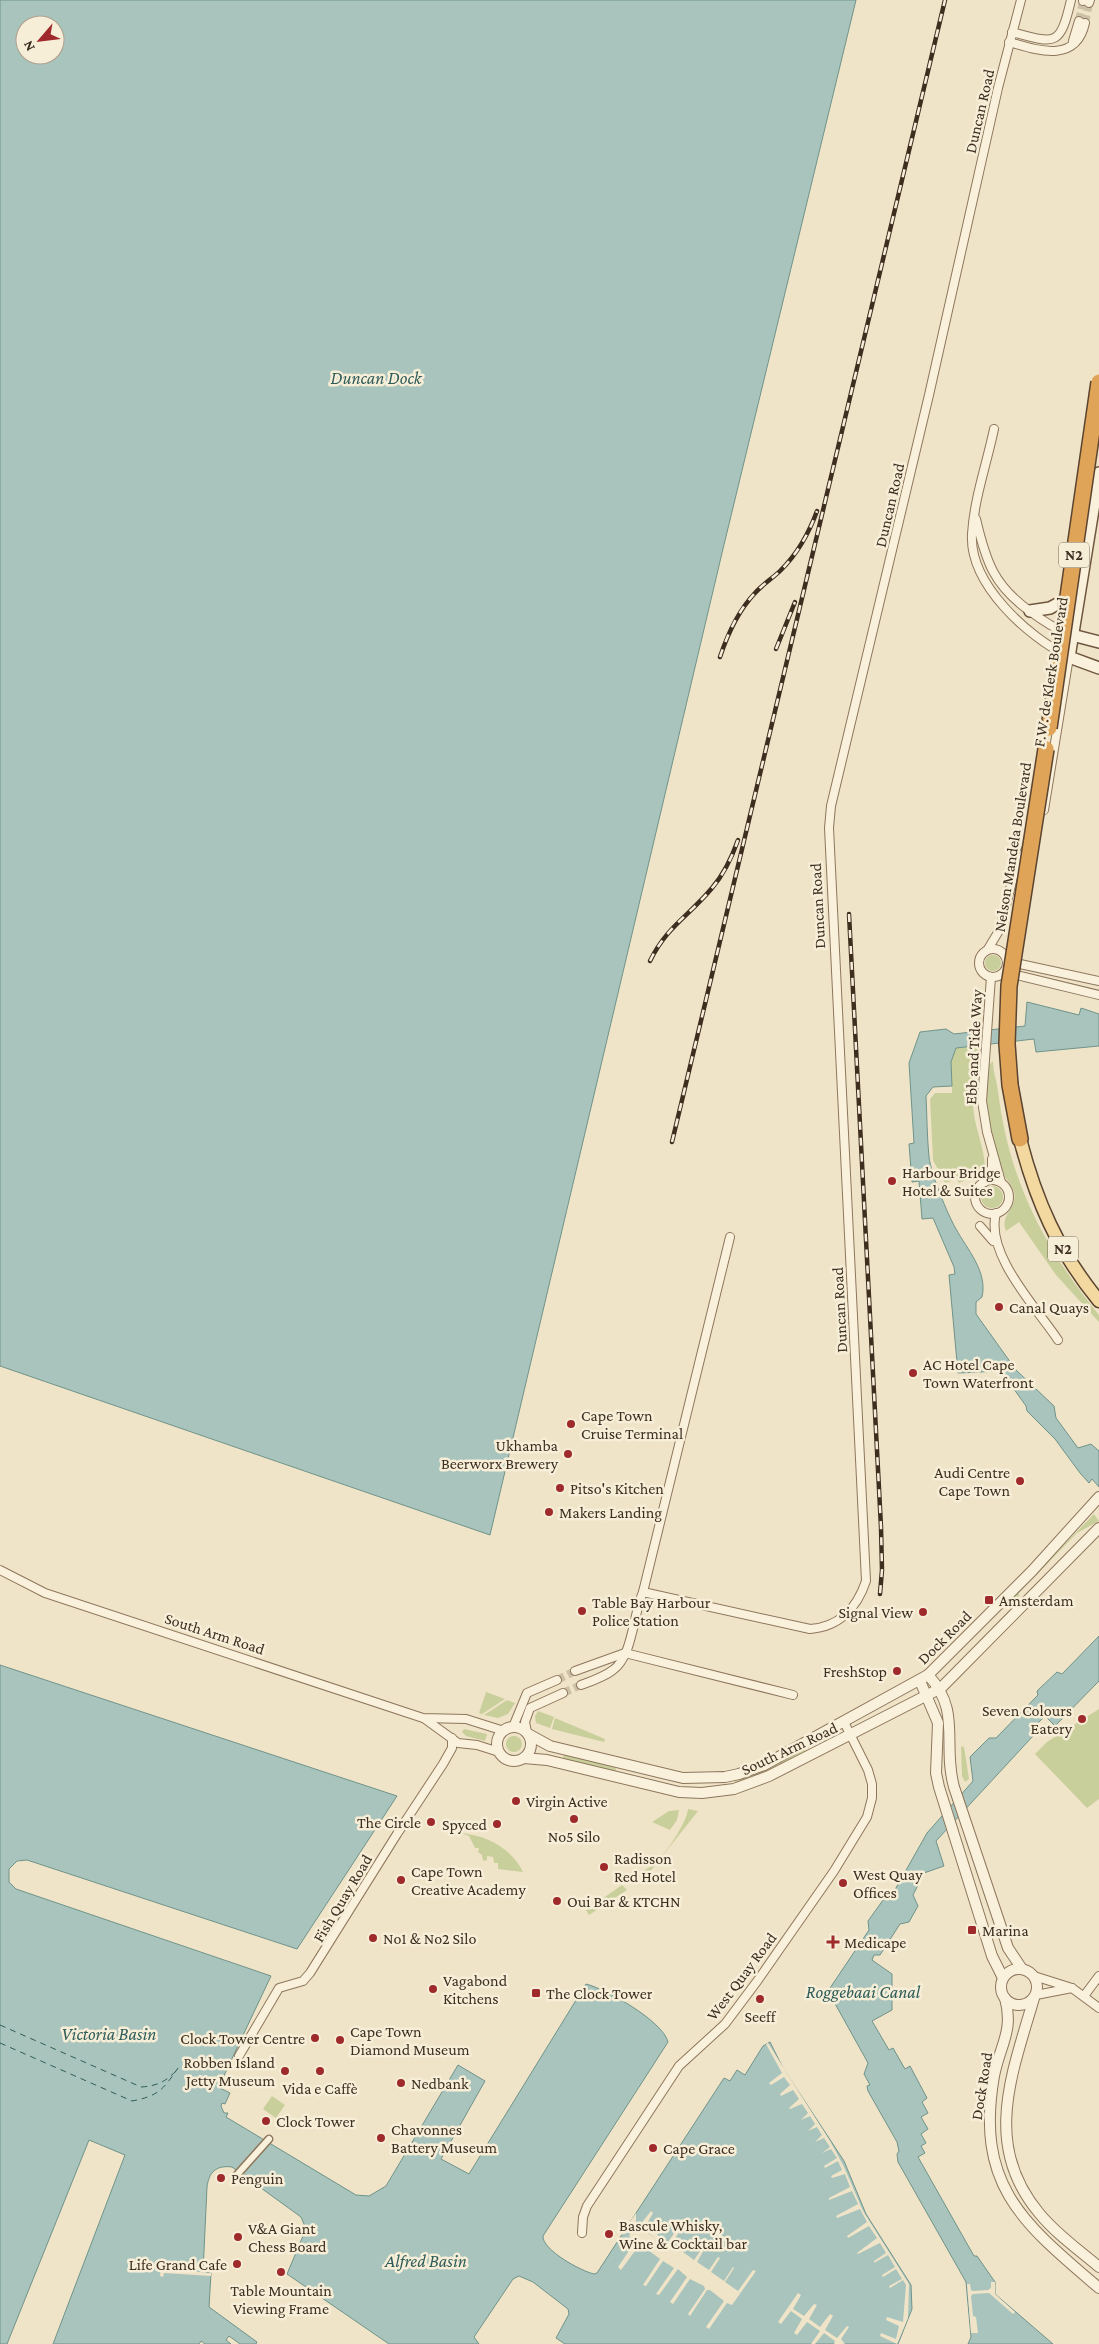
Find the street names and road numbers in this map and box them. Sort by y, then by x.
street label: Duncan Road [962,67,998,155]
street label: Duncan Road [872,461,908,549]
road number: N2 [1059,542,1089,568]
street label: F.W. de Klerk Boulevard [1030,595,1071,748]
street label: Nelson Mandela Boulevard [991,760,1034,933]
street label: Duncan Road [807,862,828,949]
street label: Ebb and Tide Way [962,988,986,1105]
road number: N2 [1048,1236,1078,1262]
street label: Duncan Road [829,1266,850,1353]
street label: Dock Road [914,1607,975,1667]
street label: South Arm Road [163,1609,267,1658]
street label: South Arm Road [739,1719,840,1778]
street label: Fish Quay Road [310,1851,376,1946]
street label: West Quay Road [703,1929,781,2024]
street label: Dock Road [968,2050,995,2121]

